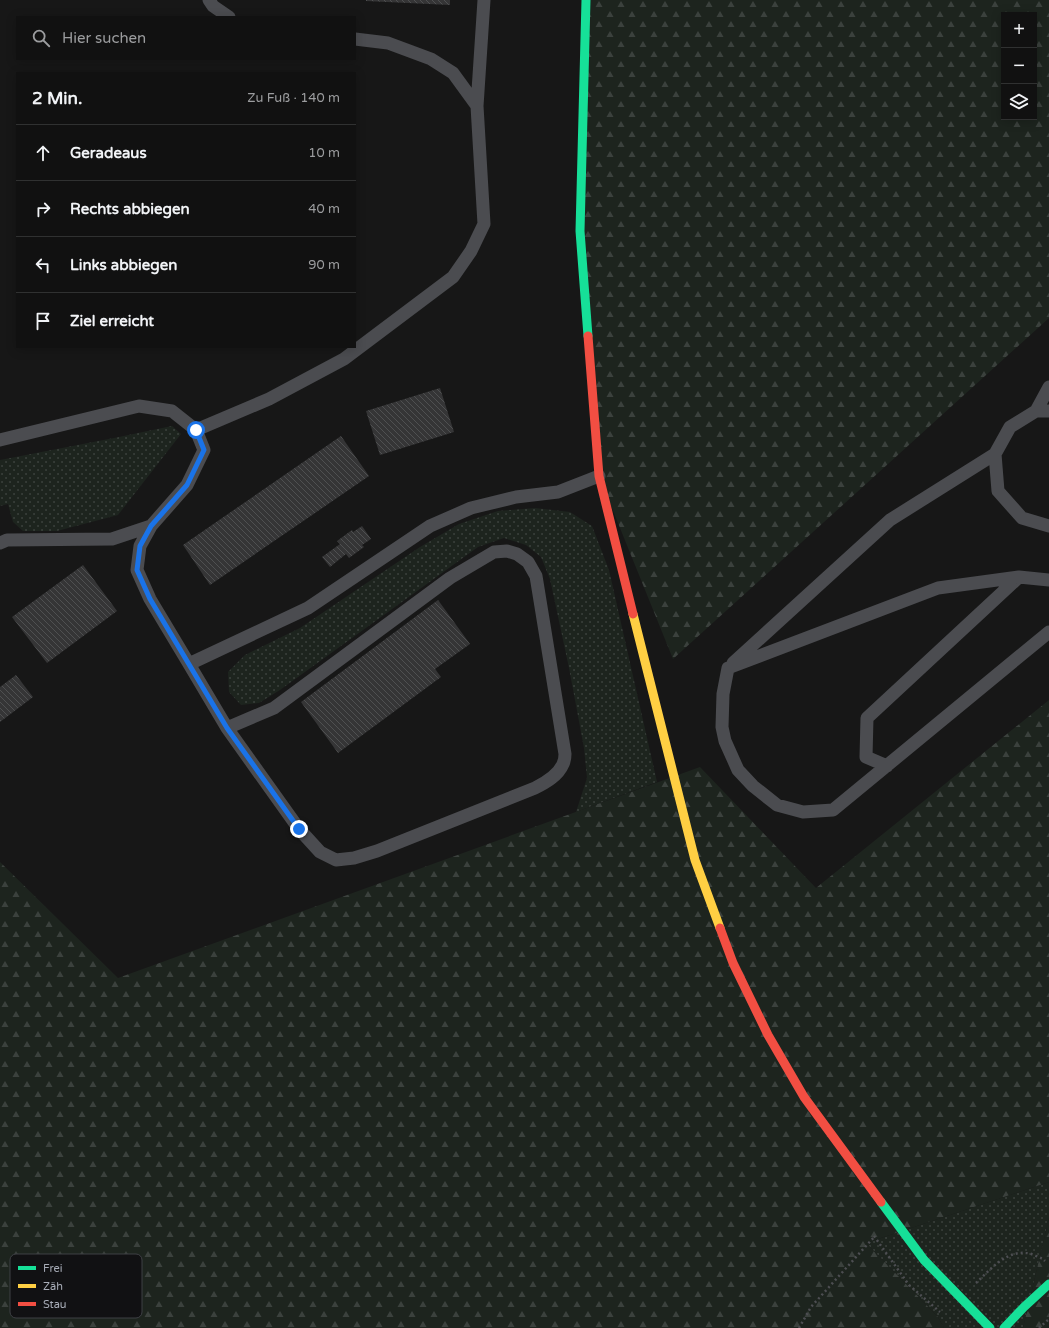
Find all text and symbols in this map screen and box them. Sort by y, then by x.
map controls [1001,12,1037,120]
button: + [1001,12,1037,48]
search box [16,16,356,60]
icon: search [30,27,52,49]
text: Hier suchen [62,29,146,47]
button: − [1001,48,1037,84]
button: layers [1001,84,1037,120]
text: 2 Min. [32,88,82,109]
text: Zu Fuß · 140 m [247,90,340,106]
icon: ahead [32,142,54,164]
text: Geradeaus [70,144,147,162]
text: 10 m [308,145,340,161]
icon: right [32,198,54,220]
text: Rechts abbiegen [70,200,190,218]
text: 40 m [308,201,340,217]
icon: left [32,254,54,276]
text: Links abbiegen [70,256,177,274]
text: 90 m [308,257,340,273]
icon: arrive [32,310,54,332]
text: Ziel erreicht [70,312,154,330]
route start [187,421,205,439]
route end [290,820,308,838]
legend [10,1254,142,1318]
text: Frei [43,1262,62,1275]
text: Zäh [43,1280,63,1293]
text: Stau [43,1298,67,1311]

